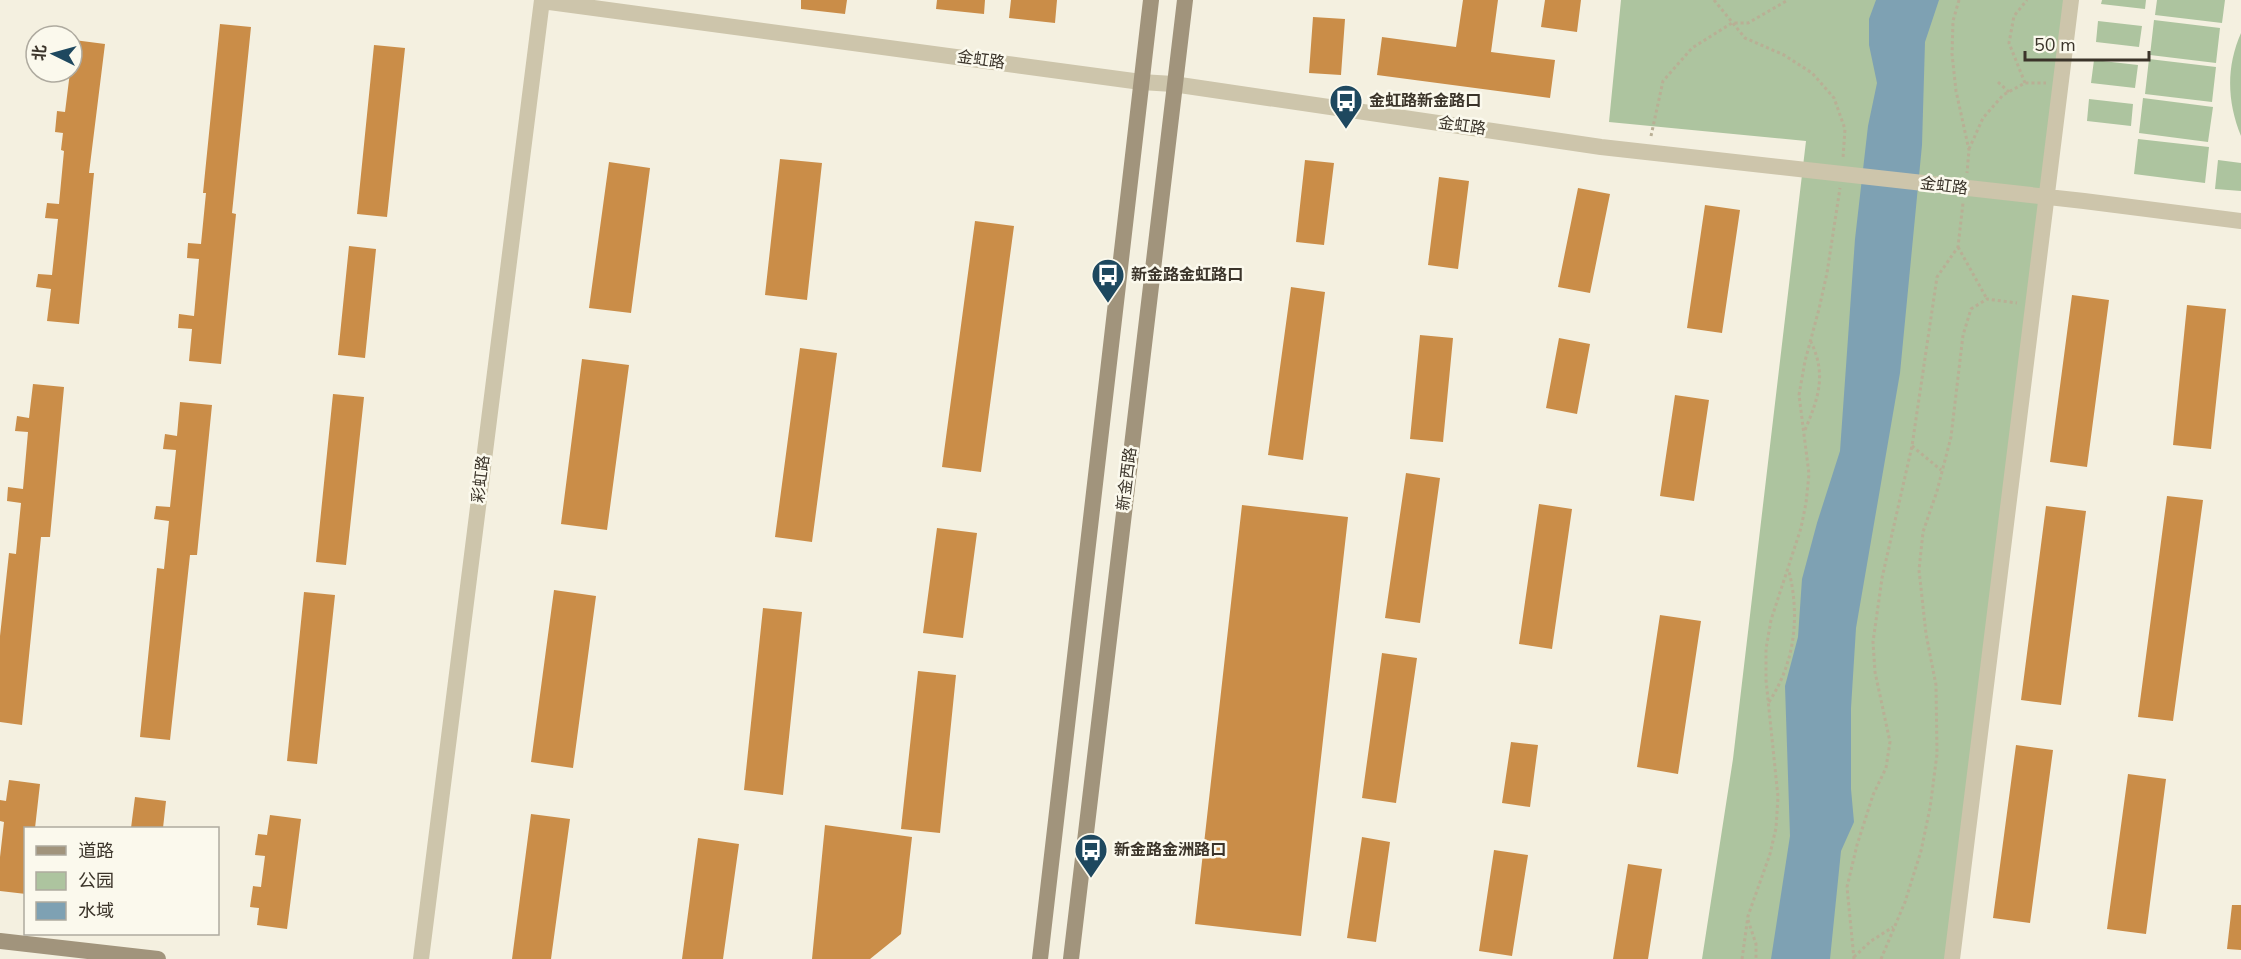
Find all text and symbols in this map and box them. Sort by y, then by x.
north arrow [24,24,84,84]
scale bar [2025,24,2150,62]
text: 50 m [2034,33,2076,57]
text: 北 [28,44,52,62]
street label: 金虹路 [956,46,1006,74]
bus stop icon: 金虹路新金路口 [1328,83,1364,130]
place label: 金虹路新金路口 [1369,90,1481,112]
street label: 金虹路 [1437,112,1487,140]
street label: 金虹路 [1919,172,1969,200]
bus stop icon: 新金路金虹路口 [1090,257,1126,304]
place label: 新金路金虹路口 [1131,264,1243,286]
street label: 新金西路 [1112,446,1142,512]
street label: 彩虹路 [467,454,495,504]
legend [24,827,219,935]
bus stop icon: 新金路金洲路口 [1073,832,1109,879]
text: 道路 [78,839,114,863]
place label: 新金路金洲路口 [1114,839,1226,861]
text: 公园 [78,869,114,893]
text: 水域 [78,899,114,923]

